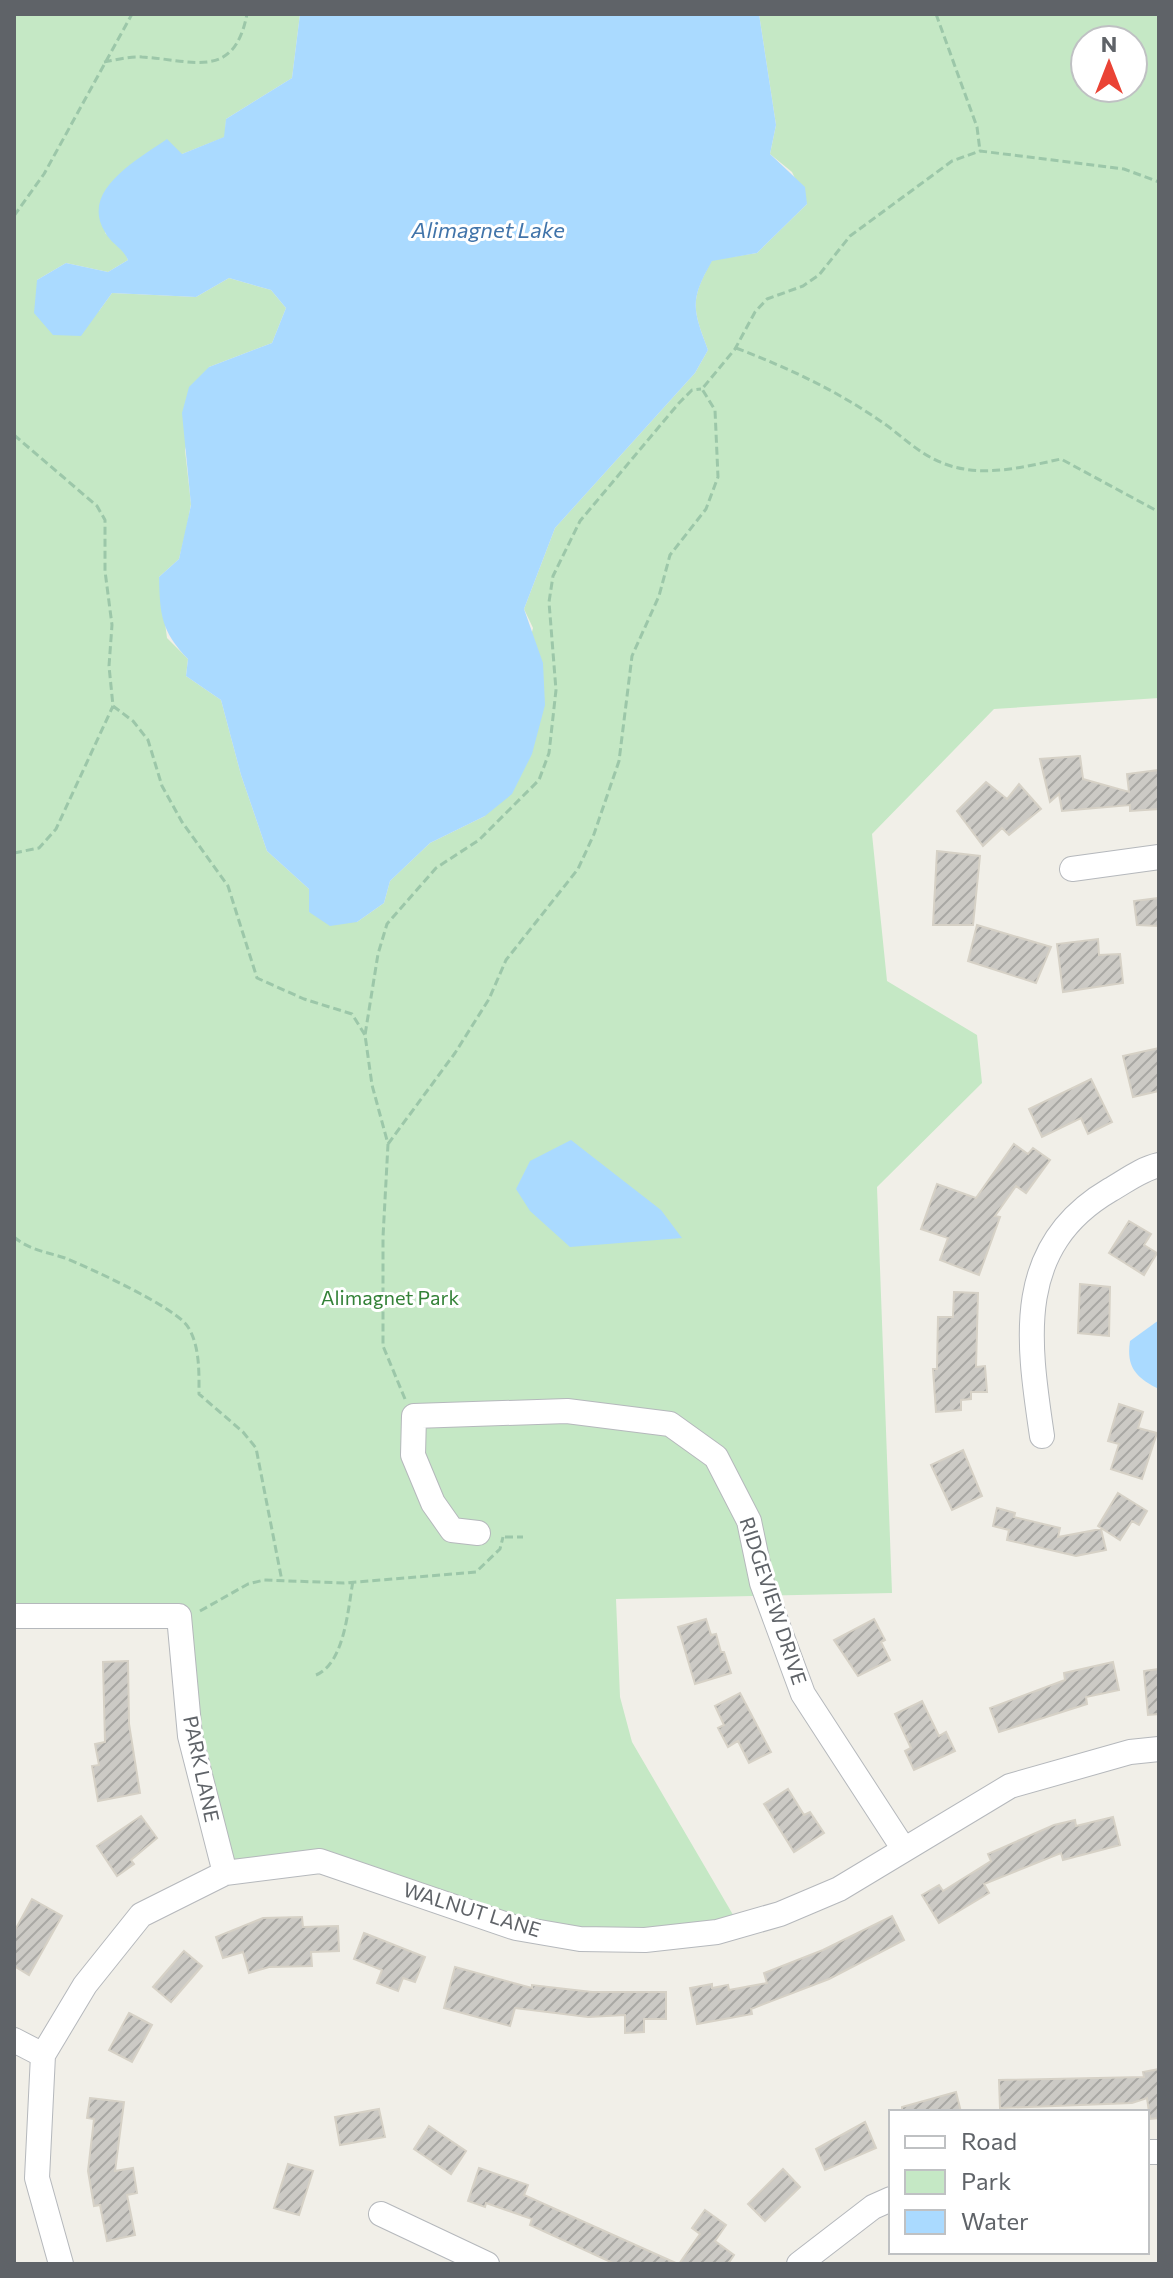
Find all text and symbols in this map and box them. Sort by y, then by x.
north arrow [1069,24,1149,104]
text: N [1101,30,1117,57]
water label: Alimagnet Lake [410,216,565,243]
park label: Alimagnet Park [321,1285,459,1309]
street label: RIDGEVIEW DRIVE [735,1514,812,1688]
street label: PARK LANE [179,1713,225,1824]
street label: WALNUT LANE [401,1877,544,1941]
legend [889,2110,1149,2254]
text: Road [961,2126,1017,2155]
text: Park [961,2166,1011,2195]
text: Water [961,2206,1029,2235]

